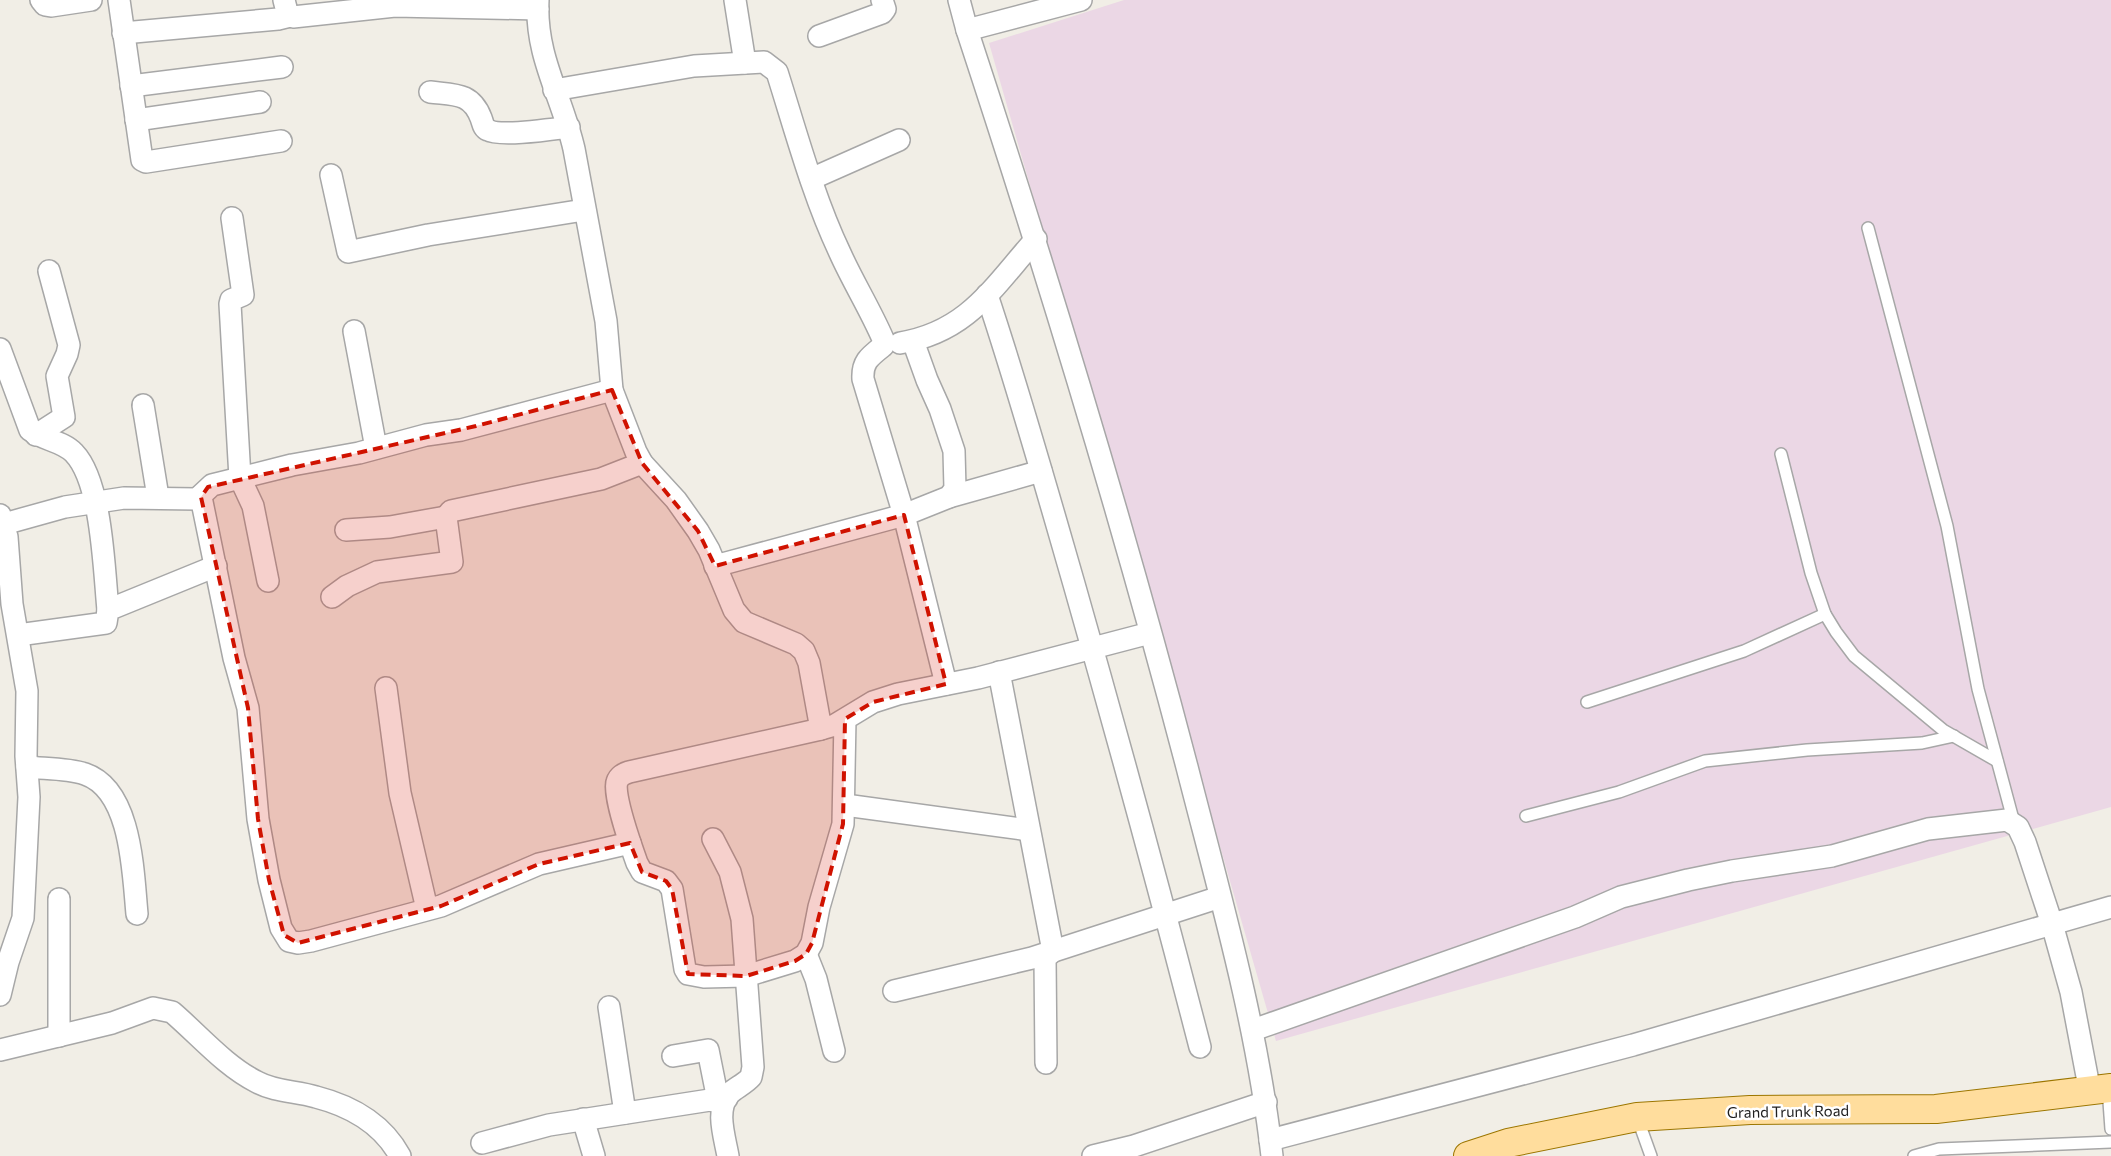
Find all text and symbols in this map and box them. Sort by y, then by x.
street label: Grand Trunk Road [1727,1101,1849,1121]

